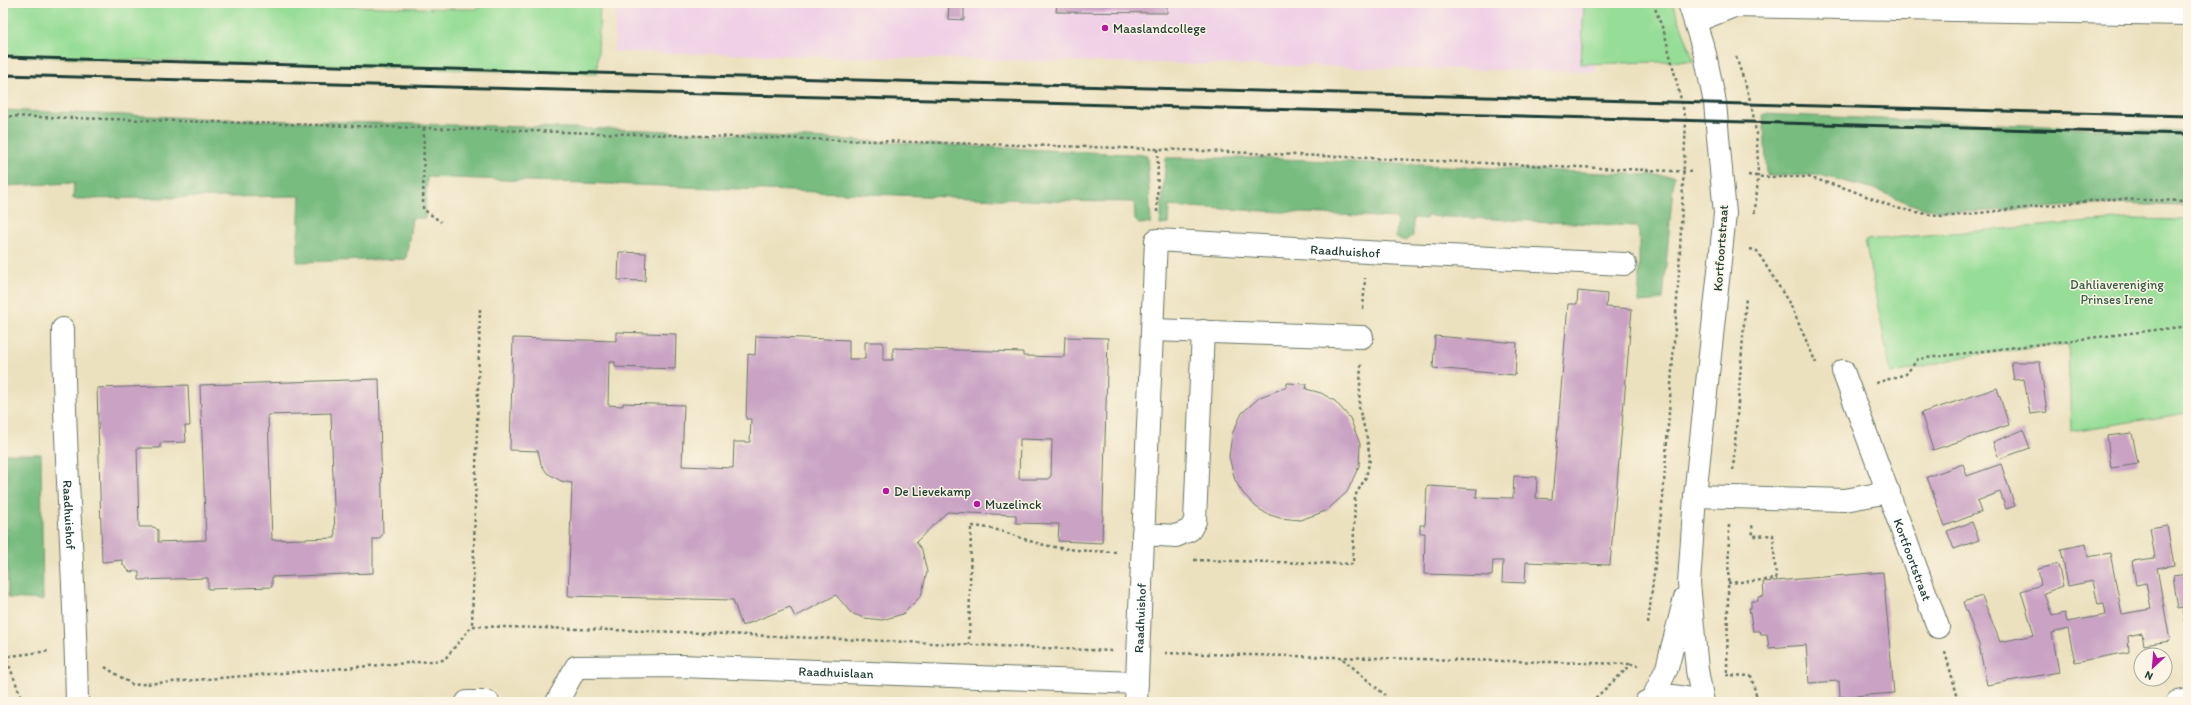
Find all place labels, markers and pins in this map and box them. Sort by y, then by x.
place label: Maaslandcollege [1113,21,1206,36]
marker: Maaslandcollege [1100,23,1110,33]
place label: De Lievekamp [894,484,971,499]
marker: De Lievekamp [881,486,891,496]
place label: Muzelinck [985,497,1042,512]
marker: Muzelinck [972,499,982,509]

